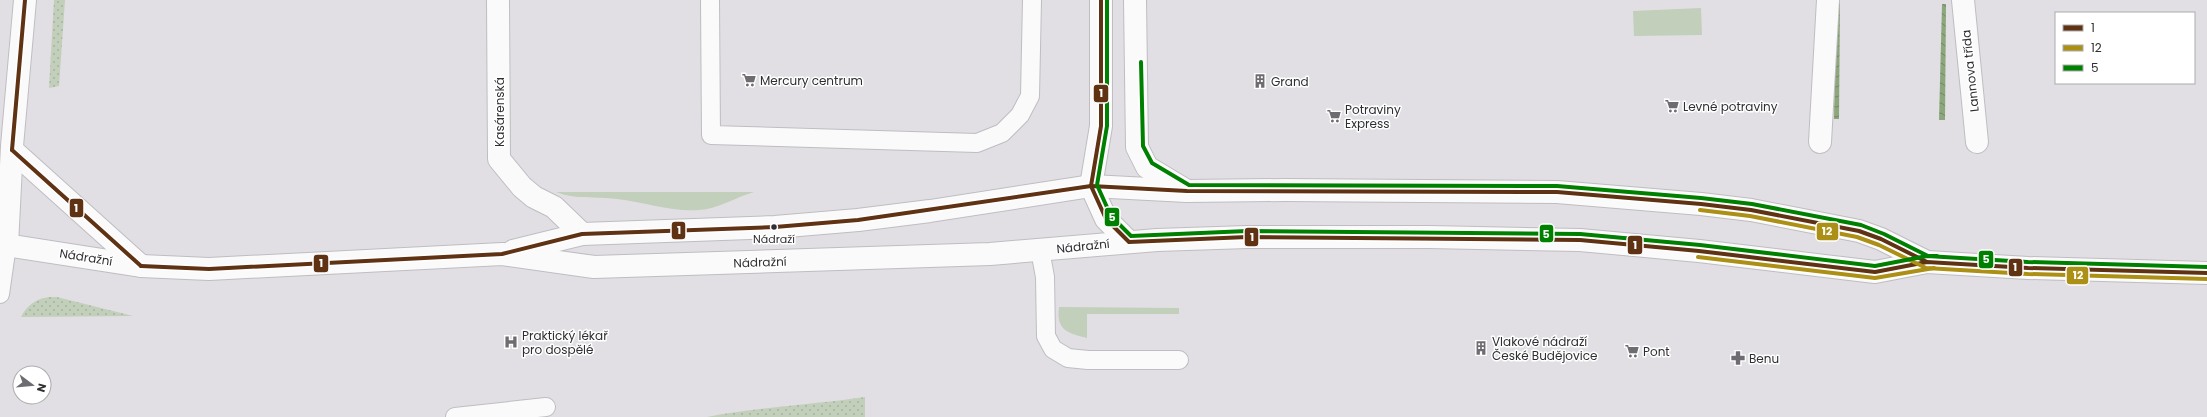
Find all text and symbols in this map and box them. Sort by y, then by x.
legend [2055,12,2195,84]
text: 1 [2091,19,2095,36]
street label: Lannova třída [1957,29,1983,113]
text: 12 [2091,39,2102,56]
text: 5 [2091,59,2099,76]
supermarket icon: Mercury centrum [741,72,757,88]
place label: Mercury centrum [760,72,863,89]
building icon: Grand [1252,73,1268,89]
place label: Grand [1271,73,1309,90]
street label: Kasárenská [491,77,508,147]
line badge: 1 [1093,84,1109,103]
text: 1 [1099,85,1103,101]
supermarket icon: Levné potraviny [1664,98,1680,114]
place label: Levné potraviny [1683,98,1778,115]
place label: Potraviny Express [1345,101,1401,132]
supermarket icon: Potraviny Express [1326,108,1342,124]
line badge: 1 [69,198,84,218]
text: 1 [74,200,78,216]
line badge: 5 [1104,207,1120,227]
text: 5 [1108,209,1116,225]
line badge: 1 [671,221,686,240]
text: 1 [677,222,681,238]
marker: Nádraží [769,222,779,232]
line badge: 12 [1816,222,1839,241]
text: 12 [1822,223,1832,239]
line badge: 5 [1539,224,1554,243]
text: 5 [1542,226,1550,242]
line badge: 1 [1244,227,1259,247]
text: 1 [1250,229,1254,245]
place label: Nádraží [753,231,795,247]
street label: Nádražní [1056,235,1110,257]
line badge: 1 [1627,235,1643,255]
text: 1 [1633,237,1637,253]
street label: Nádražní [58,244,114,270]
line badge: 5 [1978,250,1994,269]
text: 5 [1982,251,1990,267]
street label: Nádražní [733,253,787,271]
line badge: 1 [313,254,329,273]
text: 1 [319,255,323,271]
line badge: 1 [2008,258,2023,277]
text: 1 [2013,259,2017,275]
line badge: 12 [2066,266,2089,285]
text: 12 [2073,267,2083,283]
place label: Praktický lékař pro dospělé [522,327,608,358]
place label: Vlakové nádraží České Budějovice [1492,333,1597,364]
hospital icon: Praktický lékař pro dospělé [503,334,519,350]
building icon: Vlakové nádraží České Budějovice [1473,340,1489,356]
supermarket icon: Pont [1624,343,1640,359]
place label: Pont [1643,343,1670,360]
pharmacy icon: Benu [1730,350,1746,366]
place label: Benu [1749,350,1779,367]
north arrow [12,365,52,405]
text: N [33,382,50,394]

